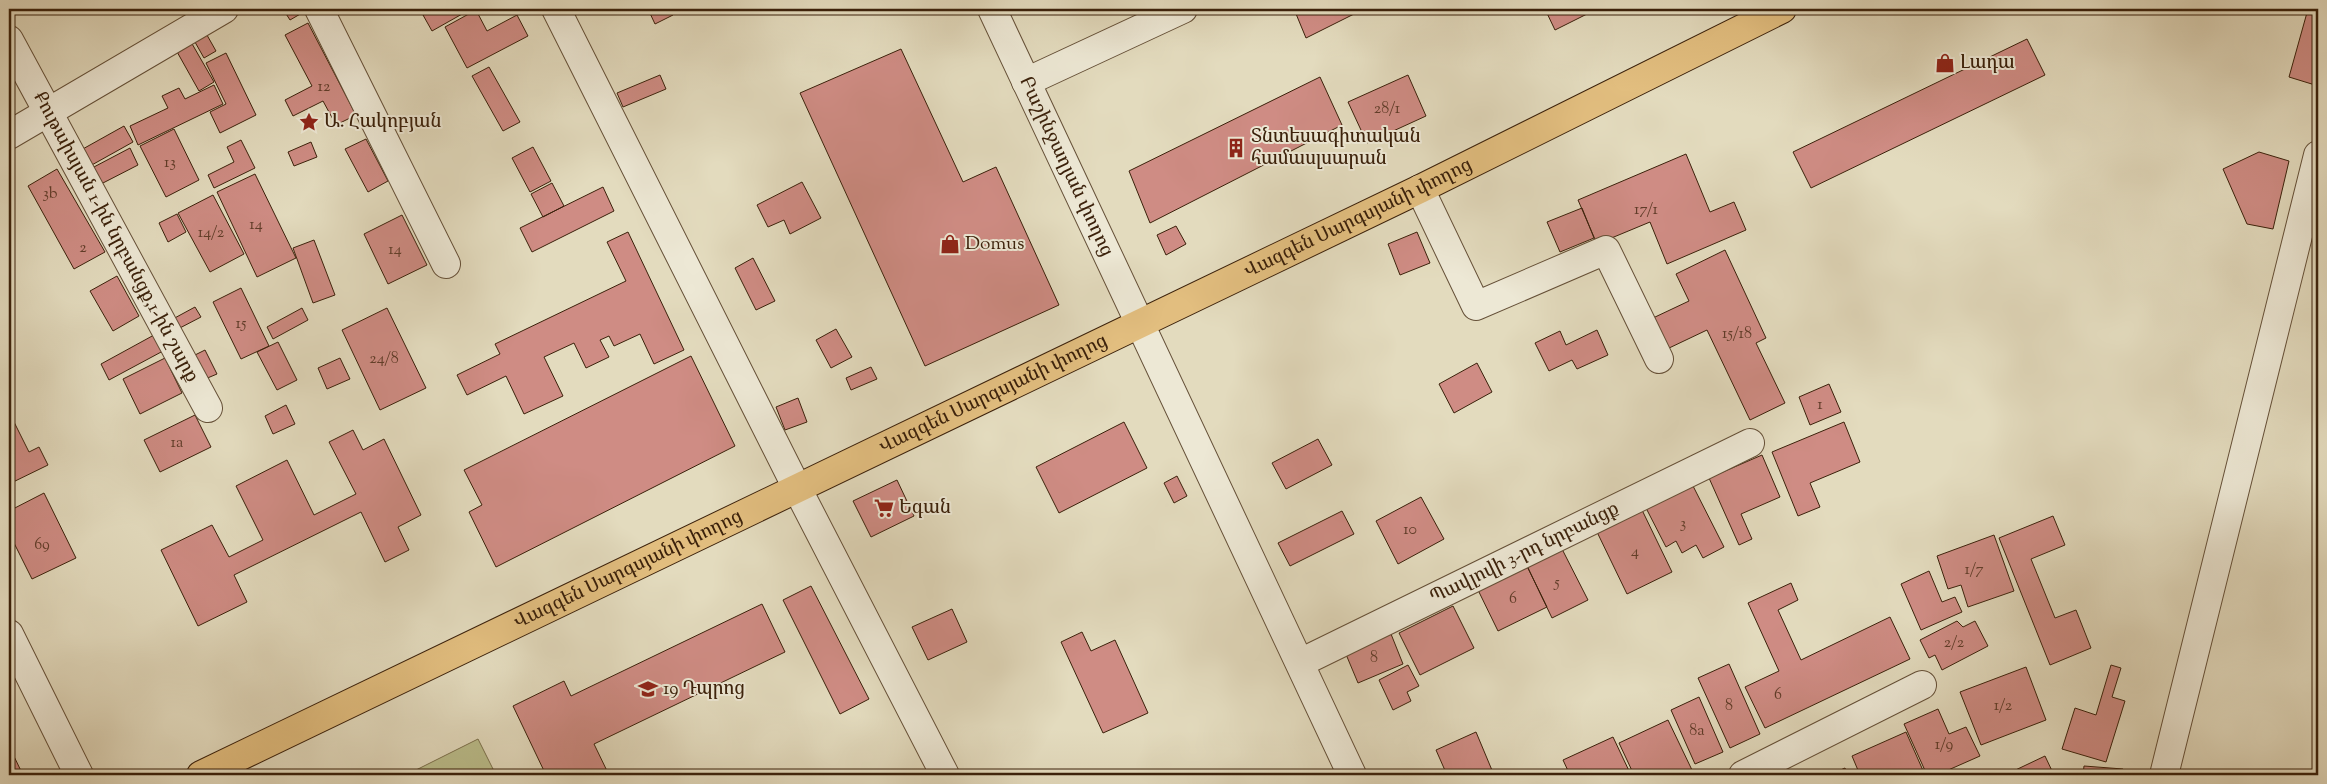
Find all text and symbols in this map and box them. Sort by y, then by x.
place label: Լադա [1960,50,2015,77]
shop icon: Լադա [1934,52,1956,74]
street label: Բաշինջաղյան փողոց [1012,72,1120,261]
house number: 12 [318,76,331,99]
street label: Քութաիսյան 1-ին նրբանցք,1-ին շարք [26,87,205,387]
house number: 28/1 [1374,98,1401,121]
place label: Ա. Հակոբյան [324,109,441,136]
place icon: Ա. Հակոբյան [298,111,320,133]
place label: Տնտեսագիտական համասլսարան [1251,124,1421,173]
building icon: Տնտեսագիտական համասլսարան [1225,137,1247,159]
house number: 13 [164,152,176,175]
street label: Վազգեն Սարգսյանի փողոց [1239,152,1477,285]
house number: 3b [42,183,58,206]
house number: 17/1 [1634,199,1658,222]
house number: 14 [249,214,263,237]
house number: 14/2 [198,222,225,245]
place label: Domus [965,231,1024,258]
shop icon: Domus [939,233,961,255]
house number: 2 [79,237,87,260]
house number: 14 [388,239,402,262]
house number: 15 [236,313,247,336]
house number: 15/18 [1722,323,1752,346]
street label: Վազգեն Սարգսյանի փողոց [874,328,1112,461]
house number: 24/8 [369,348,399,371]
house number: 1 [1817,394,1823,417]
house number: 1a [171,432,184,455]
place label: Եգան [899,495,951,522]
street label: Պավլովի 3-րդ նրբանցք [1425,495,1624,611]
supermarket icon: Եգան [873,497,895,519]
street label: Վազգեն Սարգսյանի փողոց [509,503,747,636]
house number: 3 [1680,513,1686,536]
house number: 10 [1403,519,1417,542]
house number: 69 [34,534,50,557]
house number: 4 [1631,541,1639,564]
house number: 1/7 [1964,559,1984,582]
house number: 5 [1553,572,1560,595]
house number: 6 [1509,588,1517,611]
house number: 2/2 [1944,632,1965,655]
house number: 8 [1370,647,1378,670]
place label: 19 Դպրոց [663,676,745,703]
school or university icon: 19 Դպրոց [637,678,659,700]
house number: 6 [1774,684,1782,707]
house number: 8 [1725,695,1733,718]
house number: 1/2 [1994,695,2013,718]
house number: 8a [1689,720,1705,743]
house number: 1/9 [1935,734,1953,757]

